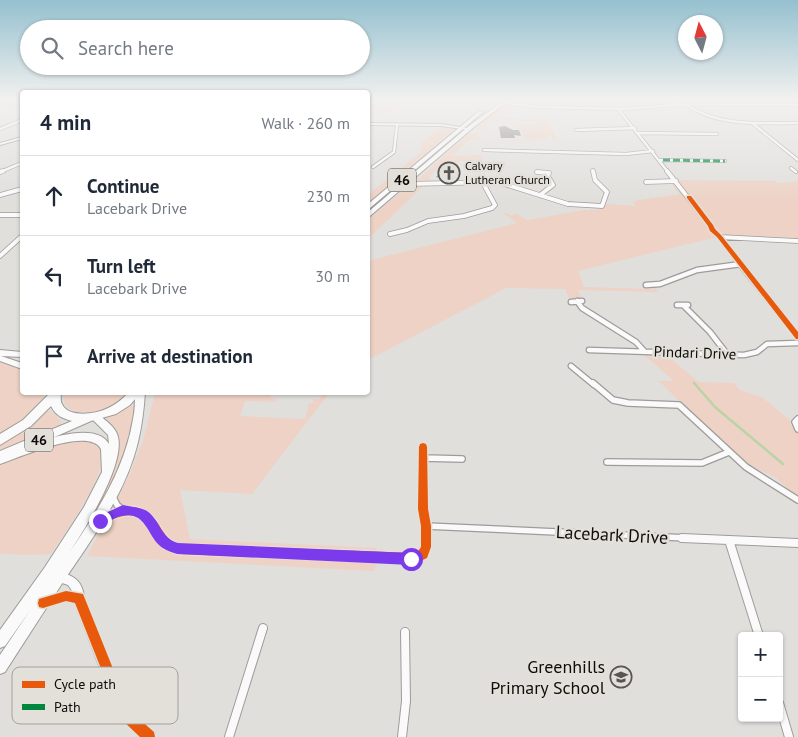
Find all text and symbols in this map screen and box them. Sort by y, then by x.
north arrow [678,15,723,60]
search box [20,20,370,75]
icon: search [38,34,66,62]
text: Search here [78,36,174,60]
text: 4 min [40,109,91,136]
text: Walk · 260 m [261,113,350,133]
place label: Calvary Lutheran Church [465,158,550,187]
church icon: Calvary Lutheran Church [437,161,461,185]
road number: 46 [388,168,416,192]
text: Continue [87,174,159,198]
icon: ahead [40,182,68,210]
text: 230 m [307,186,350,206]
text: Lacebark Drive [87,198,187,218]
text: Turn left [87,254,156,278]
icon: left [40,262,68,290]
text: 30 m [315,266,350,286]
text: Lacebark Drive [87,278,187,298]
icon: arrive [40,342,68,370]
street label: Pindari Drive [653,342,737,363]
text: Arrive at destination [87,344,253,368]
road number: 46 [25,428,53,452]
route end [89,510,112,533]
street label: Lacebark Drive [555,520,669,549]
route start [400,548,423,571]
map controls [738,632,783,722]
button: + [738,632,783,677]
place label: Greenhills Primary School [490,655,606,699]
school or university icon: Greenhills Primary School [609,665,633,689]
legend [12,667,178,724]
text: Cycle path [54,675,116,693]
button: − [738,677,783,722]
text: Path [54,698,81,716]

